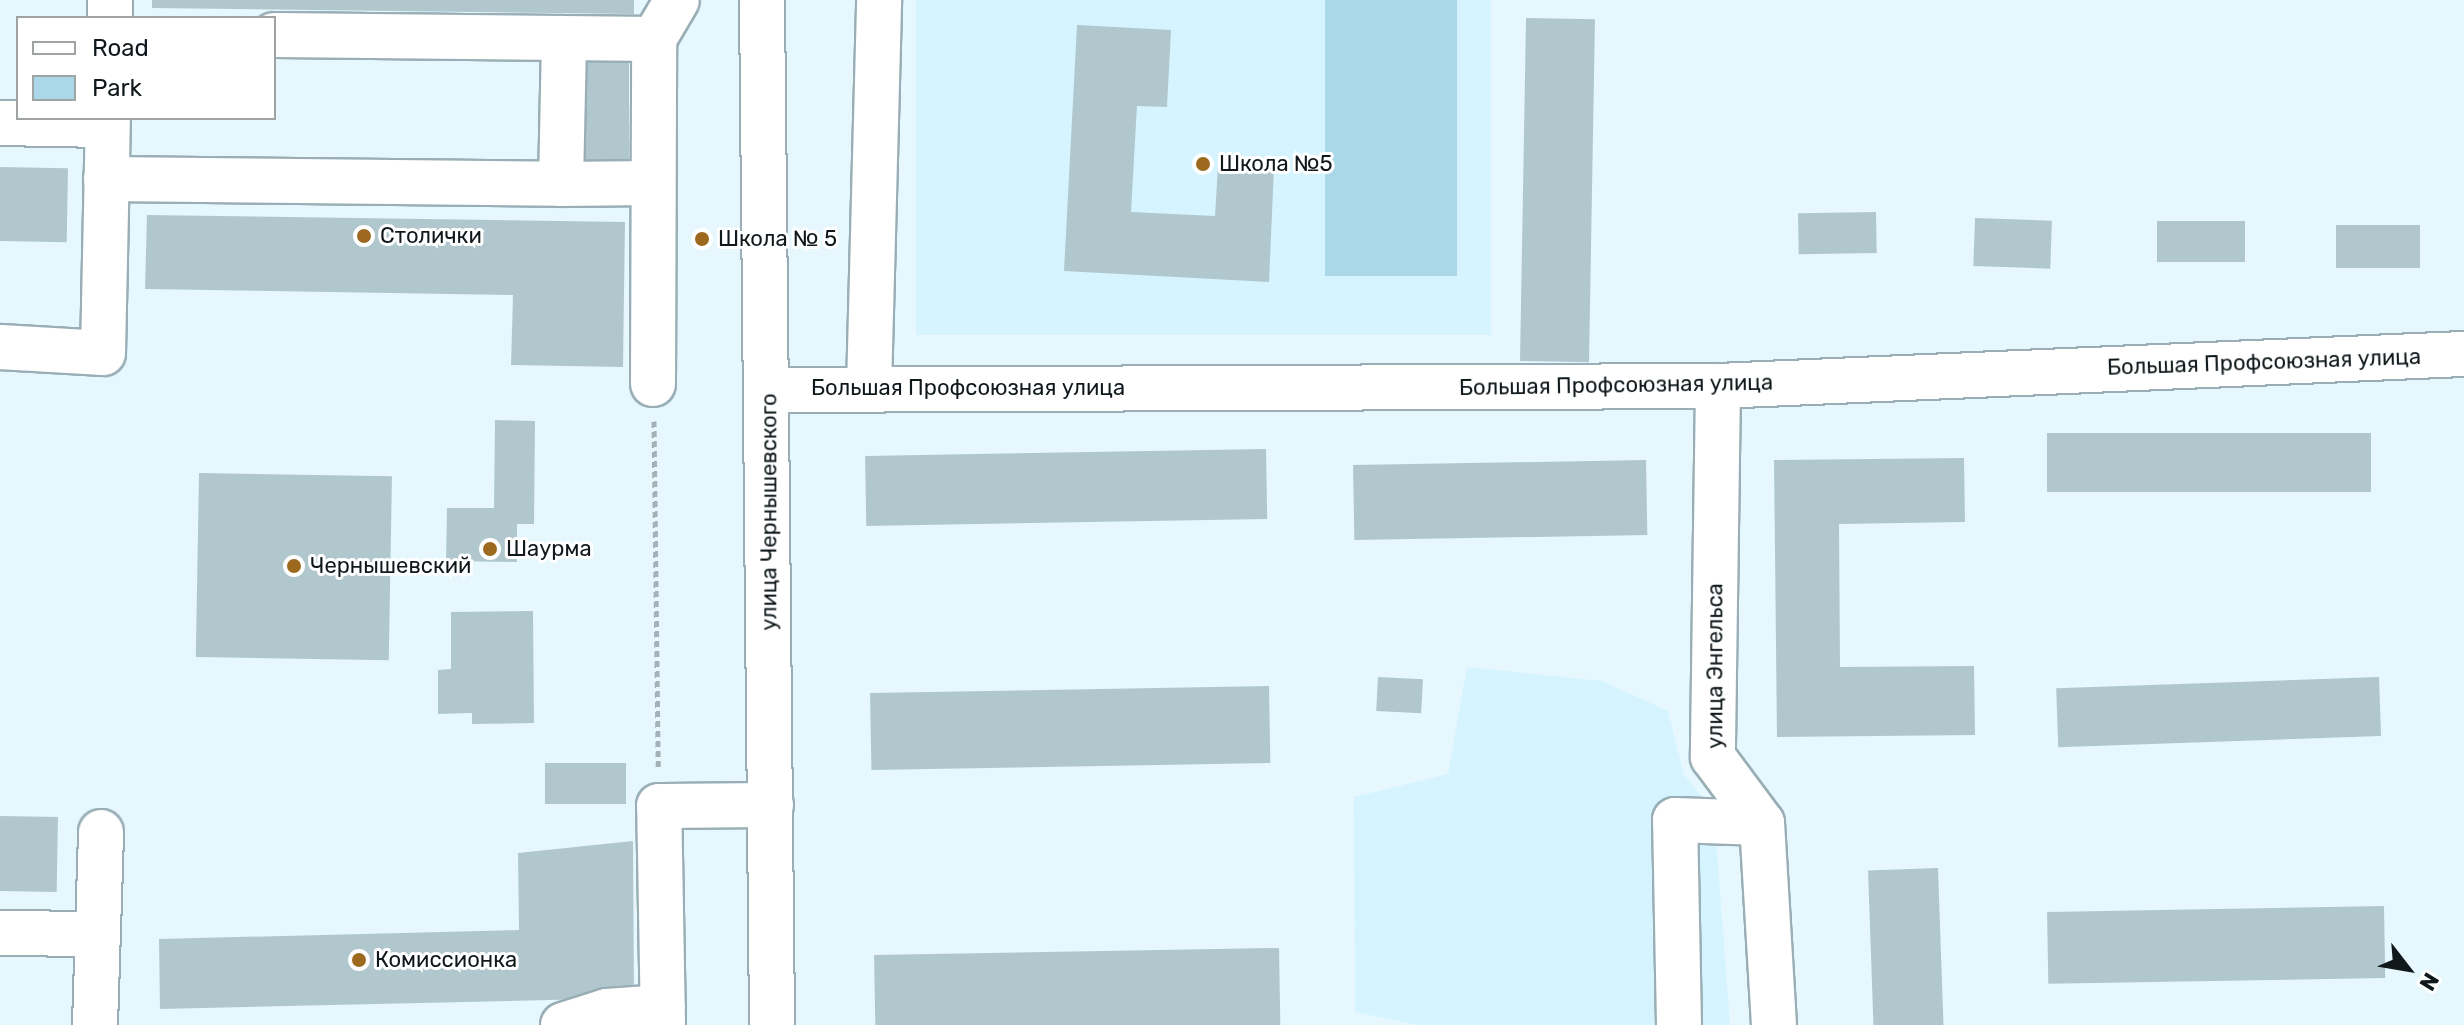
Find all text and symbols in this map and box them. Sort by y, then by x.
legend [16,16,276,120]
text: Road [92,34,149,62]
text: Park [92,74,142,102]
place label: Школа №5 [1219,151,1333,177]
marker: Школа №5 [1194,155,1212,173]
place label: Столички [380,223,482,249]
place label: Школа № 5 [718,226,837,252]
marker: Столички [355,227,373,245]
marker: Школа № 5 [693,230,711,248]
street label: Большая Профсоюзная улица [2107,343,2421,381]
street label: Большая Профсоюзная улица [1459,369,1773,401]
street label: Большая Профсоюзная улица [811,375,1125,401]
street label: улица Чернышевского [756,393,782,631]
place label: Шаурма [506,536,592,562]
marker: Шаурма [481,540,499,558]
place label: Чернышевский [310,553,472,579]
marker: Чернышевский [285,557,303,575]
street label: улица Энгельса [1702,583,1728,749]
north arrow [2368,929,2448,1009]
place label: Комиссионка [375,947,517,973]
marker: Комиссионка [350,951,368,969]
text: N [2413,968,2445,995]

